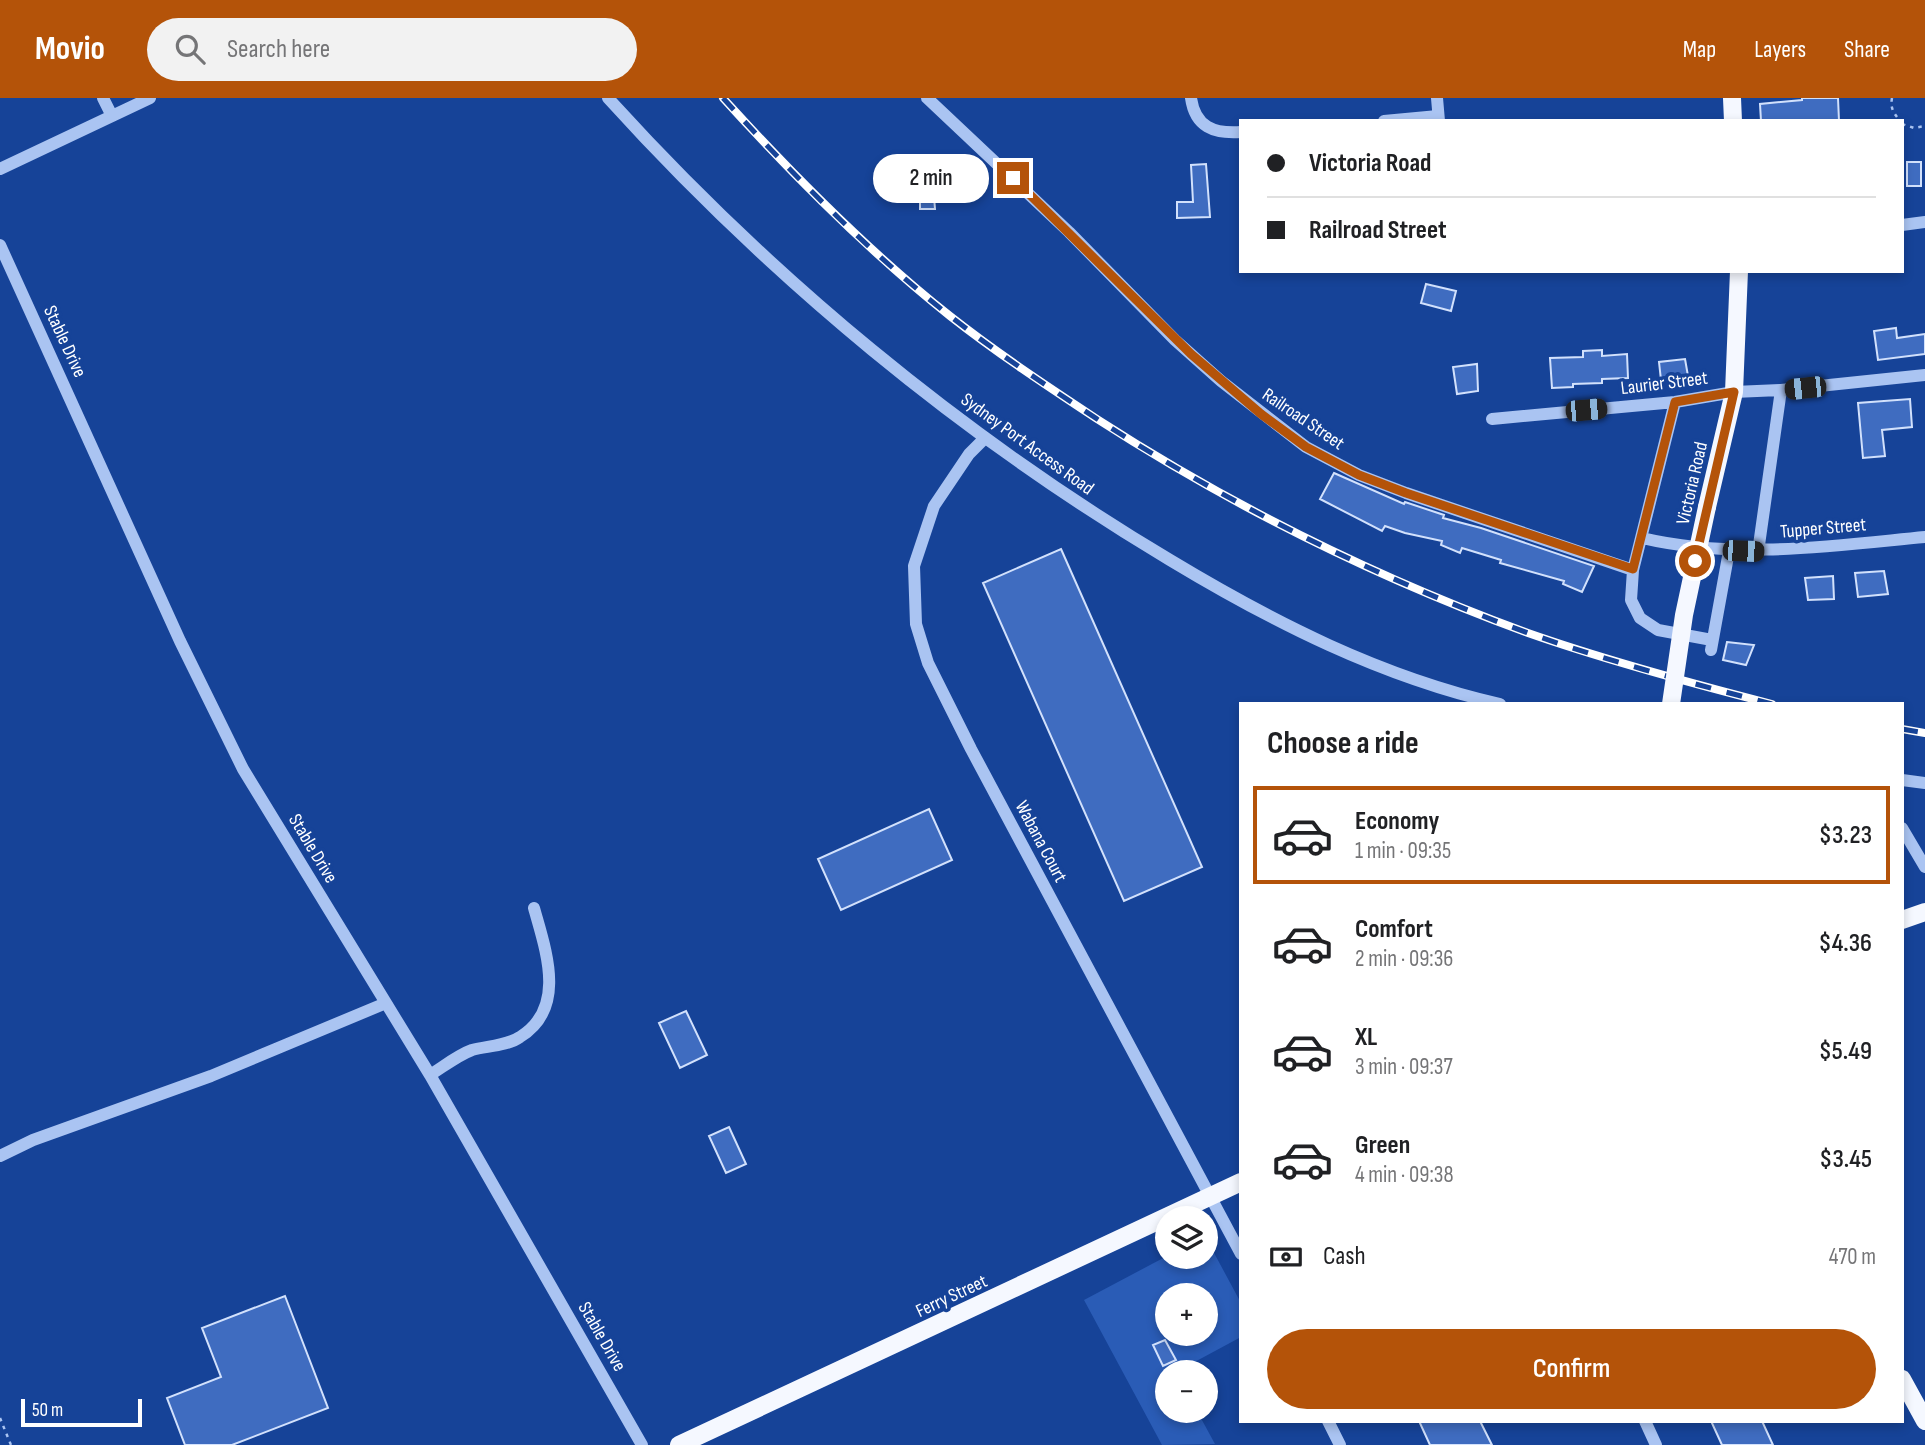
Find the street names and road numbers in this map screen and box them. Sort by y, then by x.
street label: Stable Drive [38,302,91,381]
street label: Laurier Street [1619,367,1709,400]
street label: Railroad Street [1258,383,1349,455]
street label: Sydney Port Access Road [956,388,1098,500]
street label: Victoria Road [1672,440,1713,527]
street label: Tupper Street [1779,513,1867,544]
street label: Wabana Court [1010,797,1072,887]
street label: Stable Drive [283,810,342,887]
street label: Ferry Street [912,1270,991,1323]
street label: Stable Drive [573,1298,631,1376]

